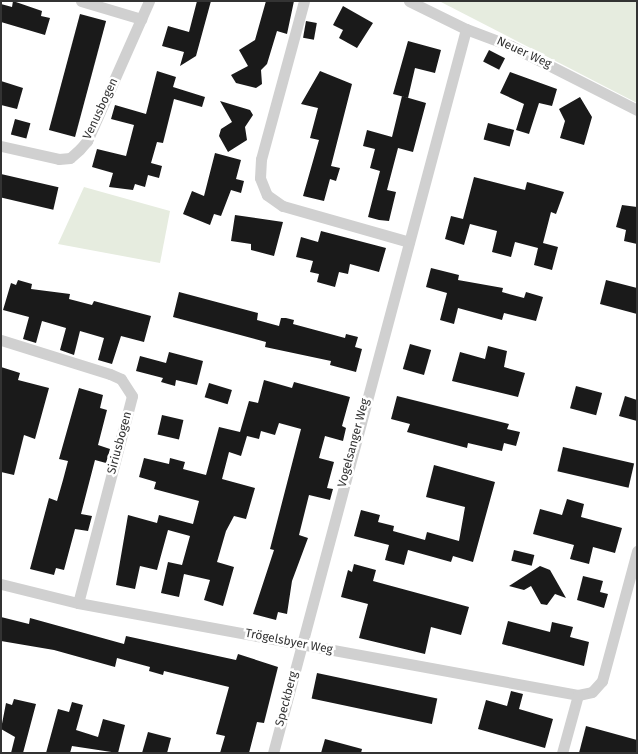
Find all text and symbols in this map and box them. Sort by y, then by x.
street label: Neuer Weg [494,34,554,72]
street label: Venusbogen [80,76,122,142]
street label: Vogelsanger Weg [335,397,373,489]
street label: Siriusbogen [105,410,135,476]
street label: Trögelsbyer Weg [244,626,334,658]
street label: Speckberg [273,670,301,728]

